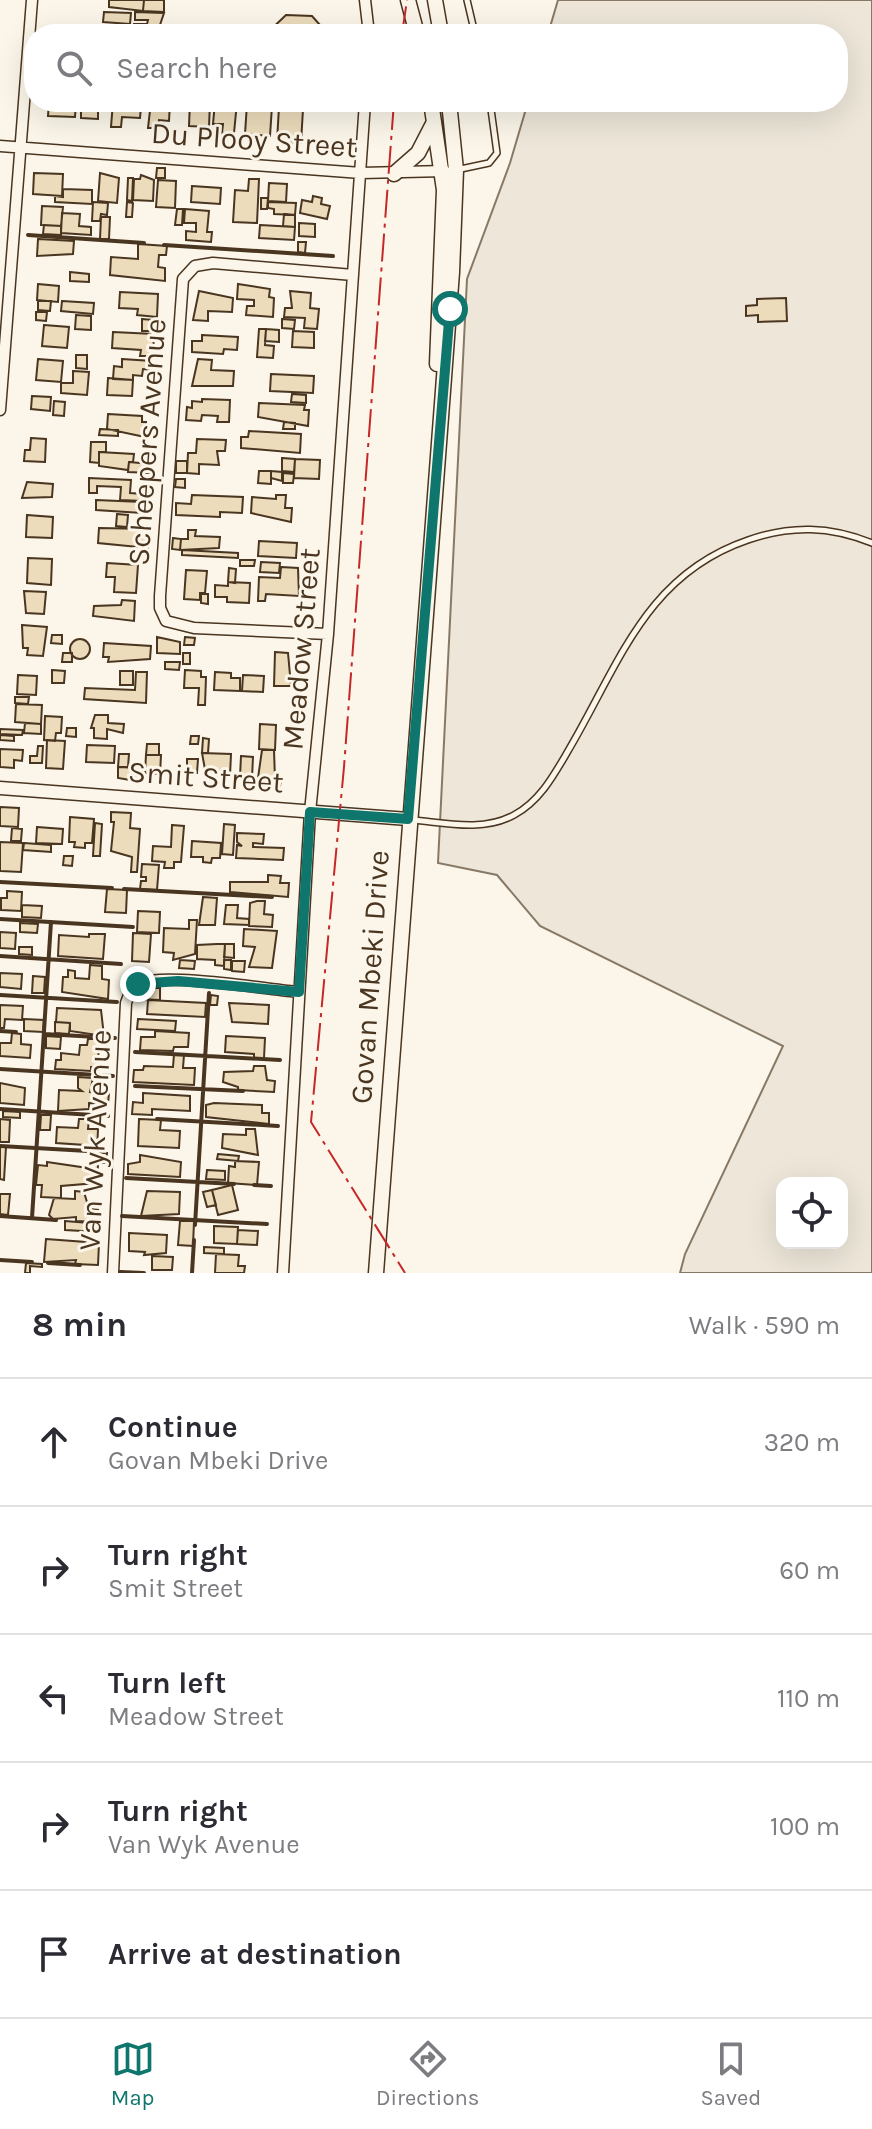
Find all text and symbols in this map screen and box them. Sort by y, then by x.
search box [24,24,848,112]
icon: search [52,46,96,90]
text: Search here [116,50,277,86]
street label: Du Plooy Street [150,115,358,165]
route start [432,291,468,327]
street label: Scheepers Avenue [120,317,174,567]
street label: Meadow Street [274,546,328,752]
street label: Smit Street [127,754,285,800]
street label: Govan Mbeki Drive [343,849,397,1105]
route end [120,966,156,1002]
street label: Van Wyk Avenue [71,1029,119,1251]
map controls [776,1177,848,1249]
button: locate [776,1177,848,1249]
text: 8 min [32,1305,127,1345]
text: Walk · 590 m [689,1310,840,1341]
text: Continue [108,1409,238,1445]
icon: ahead [32,1420,76,1464]
text: 320 m [764,1427,840,1458]
text: Govan Mbeki Drive [108,1445,328,1476]
text: Turn right [108,1537,248,1573]
icon: right [32,1548,76,1592]
text: 60 m [779,1555,840,1586]
text: Smit Street [108,1573,243,1604]
text: Turn left [108,1665,226,1701]
icon: left [32,1676,76,1720]
text: 110 m [777,1683,840,1714]
text: Meadow Street [108,1701,284,1732]
text: Turn right [108,1793,248,1829]
icon: right [32,1804,76,1848]
text: 100 m [770,1811,840,1842]
text: Van Wyk Avenue [108,1829,300,1860]
icon: arrive [32,1932,76,1976]
text: Arrive at destination [108,1936,402,1972]
tab: Map [111,2037,155,2111]
tab: Directions [376,2037,479,2111]
tab: Saved [701,2037,761,2111]

